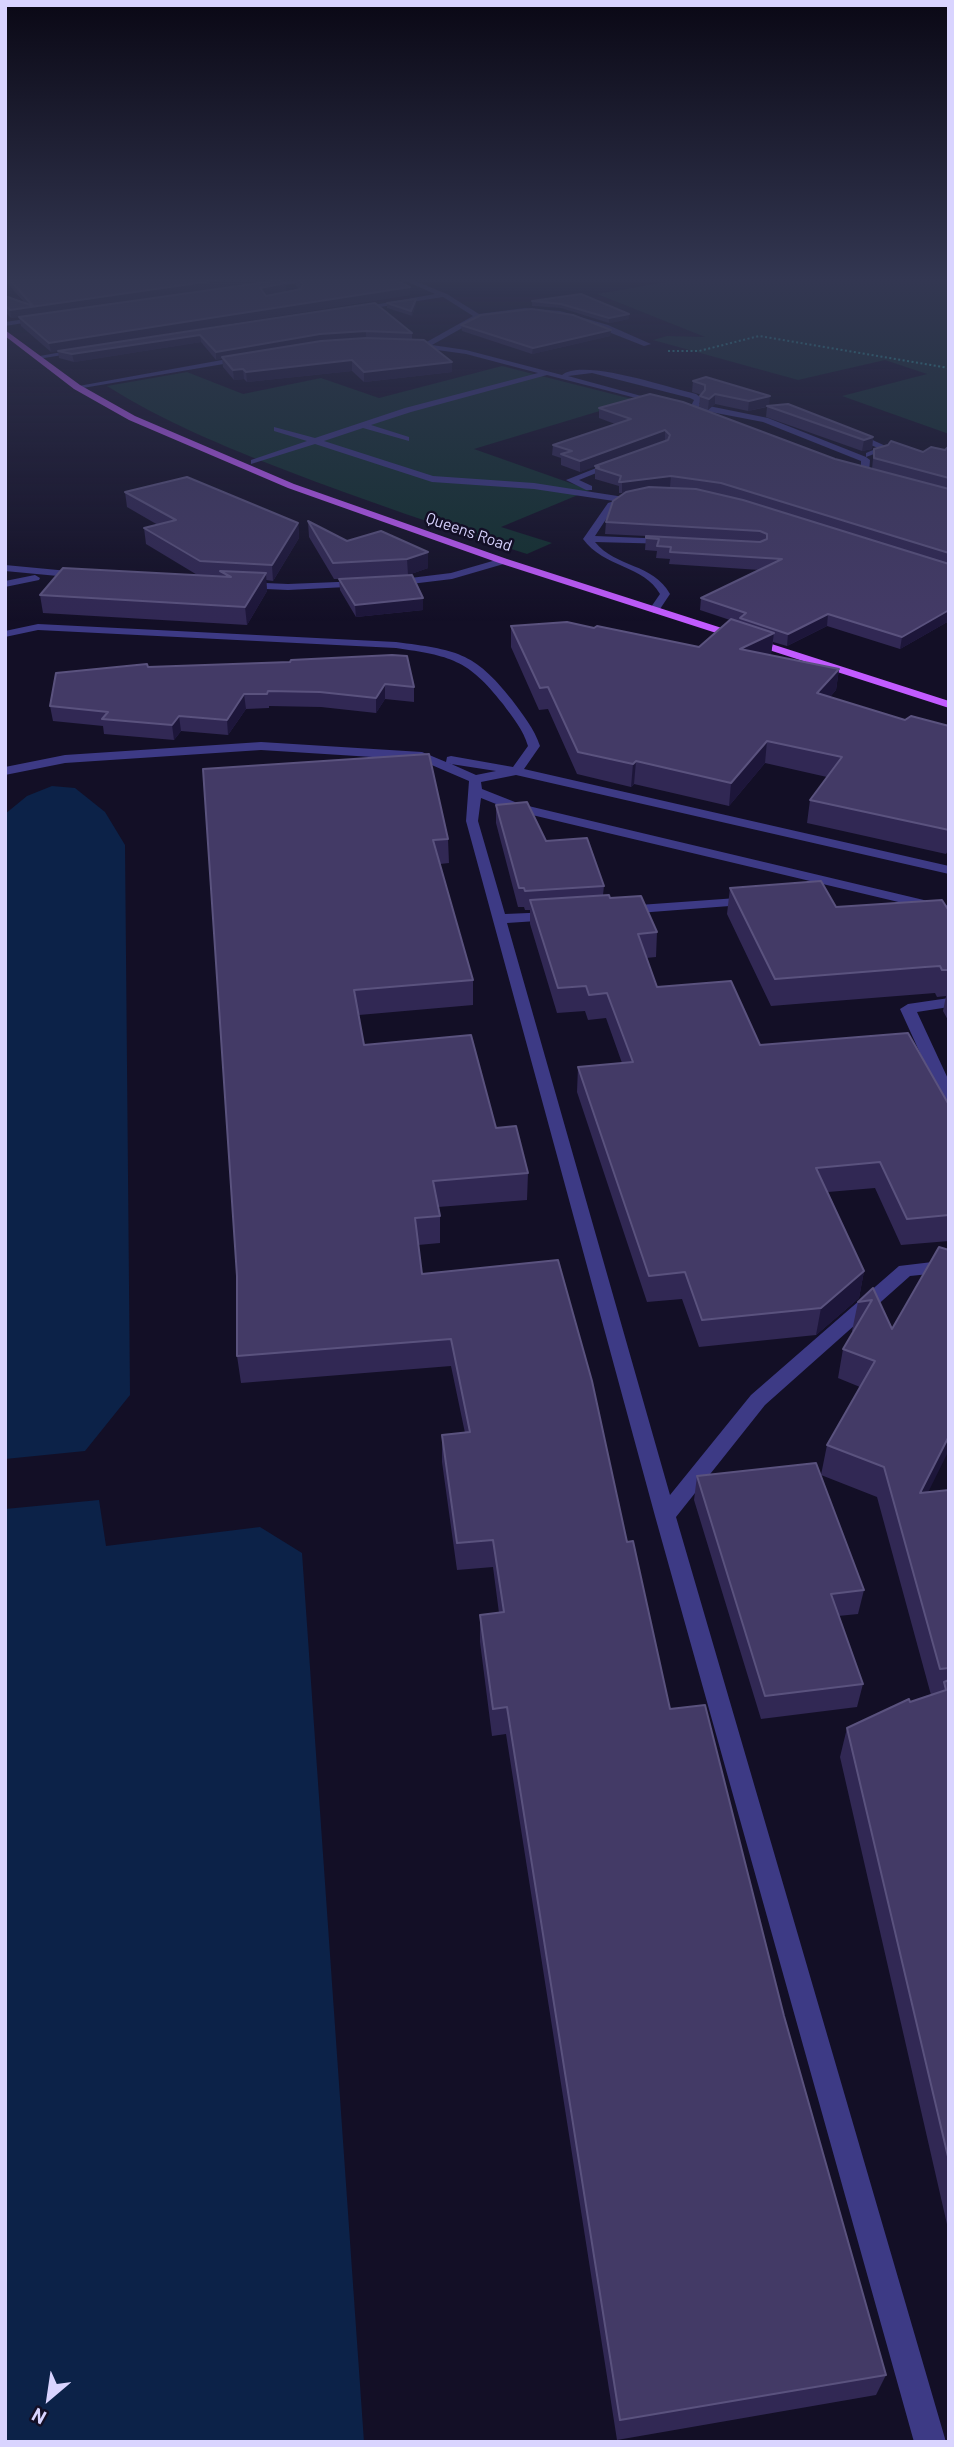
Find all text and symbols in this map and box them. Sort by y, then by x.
street label: Queens Road [423,508,515,556]
north arrow [14,2363,84,2433]
text: N [27,2404,50,2430]

